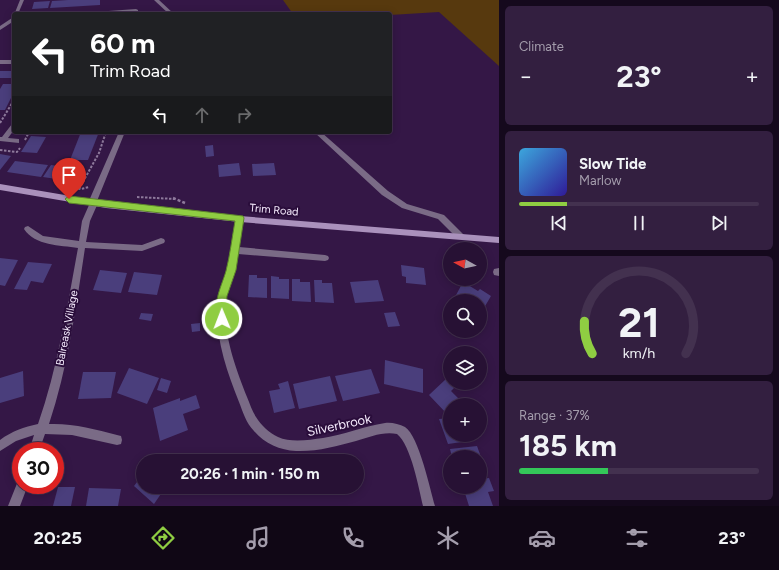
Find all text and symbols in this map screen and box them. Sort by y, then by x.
text: 60 m [90,26,155,60]
icon: left [24,28,76,80]
text: Climate [519,39,564,54]
text: 23° [616,58,662,95]
text: Trim Road [90,60,171,82]
text: − [519,63,533,90]
text: + [745,63,759,90]
icon: left [149,104,171,126]
icon: ahead [191,104,213,126]
icon: right [233,104,255,126]
text: Slow Tide [579,155,646,173]
pin [52,158,86,199]
icon: arrive [58,164,80,186]
text: Marlow [579,173,621,188]
street label: Trim Road [249,201,299,219]
icon: previous [548,212,570,234]
icon: pause [628,212,650,234]
icon: next [708,212,730,234]
north arrow [443,242,487,286]
map controls [443,242,487,494]
street label: Balreask Village [53,289,81,367]
button: search [443,294,487,338]
text: 21 [618,296,660,346]
position arrow [201,298,243,340]
text: km/h [623,343,655,361]
button: layers [443,346,487,390]
button: + [443,398,487,442]
text: Range · 37% [519,408,590,423]
street label: Silverbrook [305,411,373,439]
text: 185 km [519,427,617,464]
speed limit sign: 30 [12,442,64,494]
button: − [443,450,487,494]
text: 20:26 · 1 min · 150 m [180,465,320,483]
icon: directions [149,524,177,552]
icon: music [244,524,272,552]
icon: phone [339,524,367,552]
icon: climate [434,524,462,552]
icon: car [528,524,556,552]
icon: filters [623,524,651,552]
text: 20:25 [33,527,82,549]
text: 23° [718,527,746,549]

